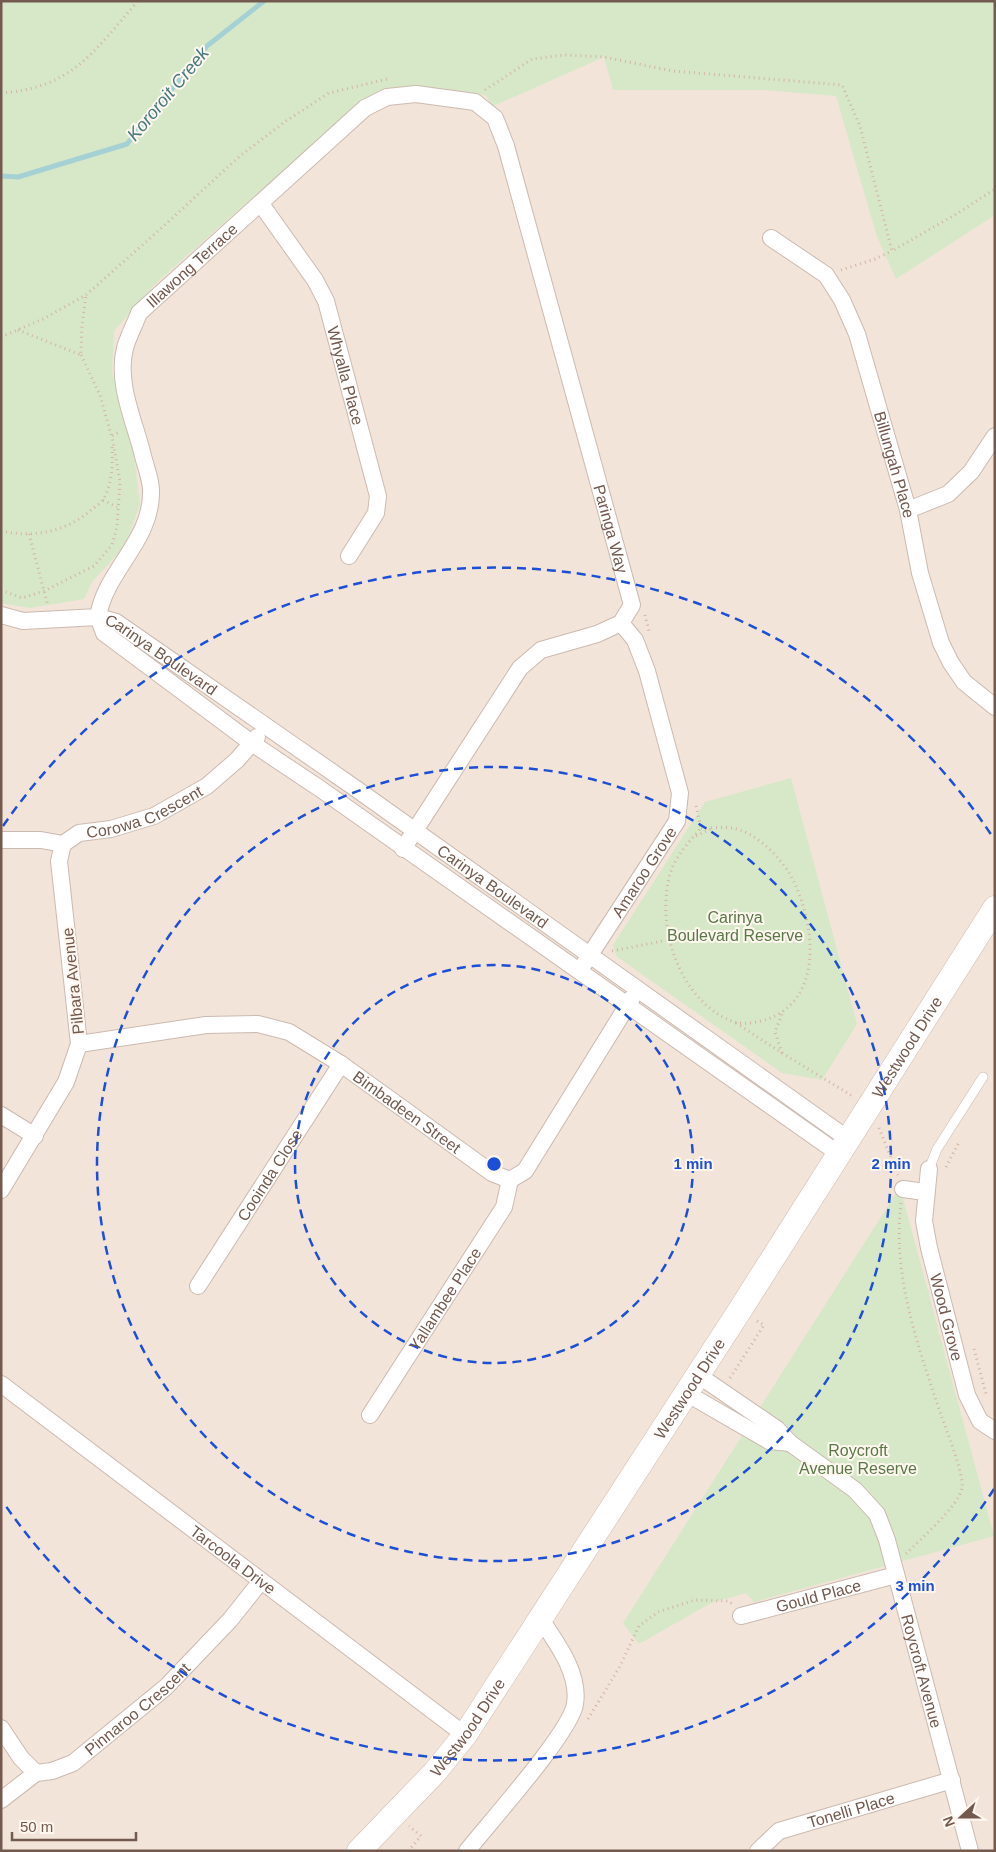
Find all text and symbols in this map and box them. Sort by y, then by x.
water label: Kororoit Creek [123,42,214,145]
street label: Illawong Terrace [143,220,240,311]
street label: Whyalla Place [325,324,367,427]
street label: Billungah Place [871,409,918,519]
street label: Paringa Way [591,483,631,575]
street label: Carinya Boulevard [104,611,220,698]
street label: Corowa Crescent [85,782,206,841]
street label: Amaroo Grove [608,823,680,920]
street label: Carinya Boulevard [434,841,552,931]
park label: Carinya Boulevard Reserve [667,909,803,944]
street label: Pilbara Avenue [59,927,87,1035]
street label: Westwood Drive [869,993,945,1101]
street label: Bimbadeen Street [350,1067,464,1156]
street label: Cooinda Close [234,1126,305,1224]
centre of rings [485,1155,503,1173]
text: 1 min [673,1155,713,1172]
text: 2 min [871,1155,911,1172]
street label: Yallambee Place [405,1244,484,1354]
street label: Wood Grove [927,1272,966,1363]
street label: Westwood Drive [651,1335,728,1442]
park label: Roycroft Avenue Reserve [799,1442,917,1477]
street label: Tarcoola Drive [187,1522,279,1597]
street label: Gould Place [774,1576,863,1615]
text: 3 min [895,1577,935,1594]
street label: Roycroft Avenue [899,1612,945,1730]
street label: Pinnaroo Crescent [81,1659,193,1758]
street label: Westwood Drive [427,1675,508,1779]
street label: Tonelli Place [805,1789,897,1831]
north arrow [936,1792,986,1842]
scale bar [12,1810,136,1842]
text: N [940,1814,958,1829]
text: 50 m [20,1818,53,1835]

